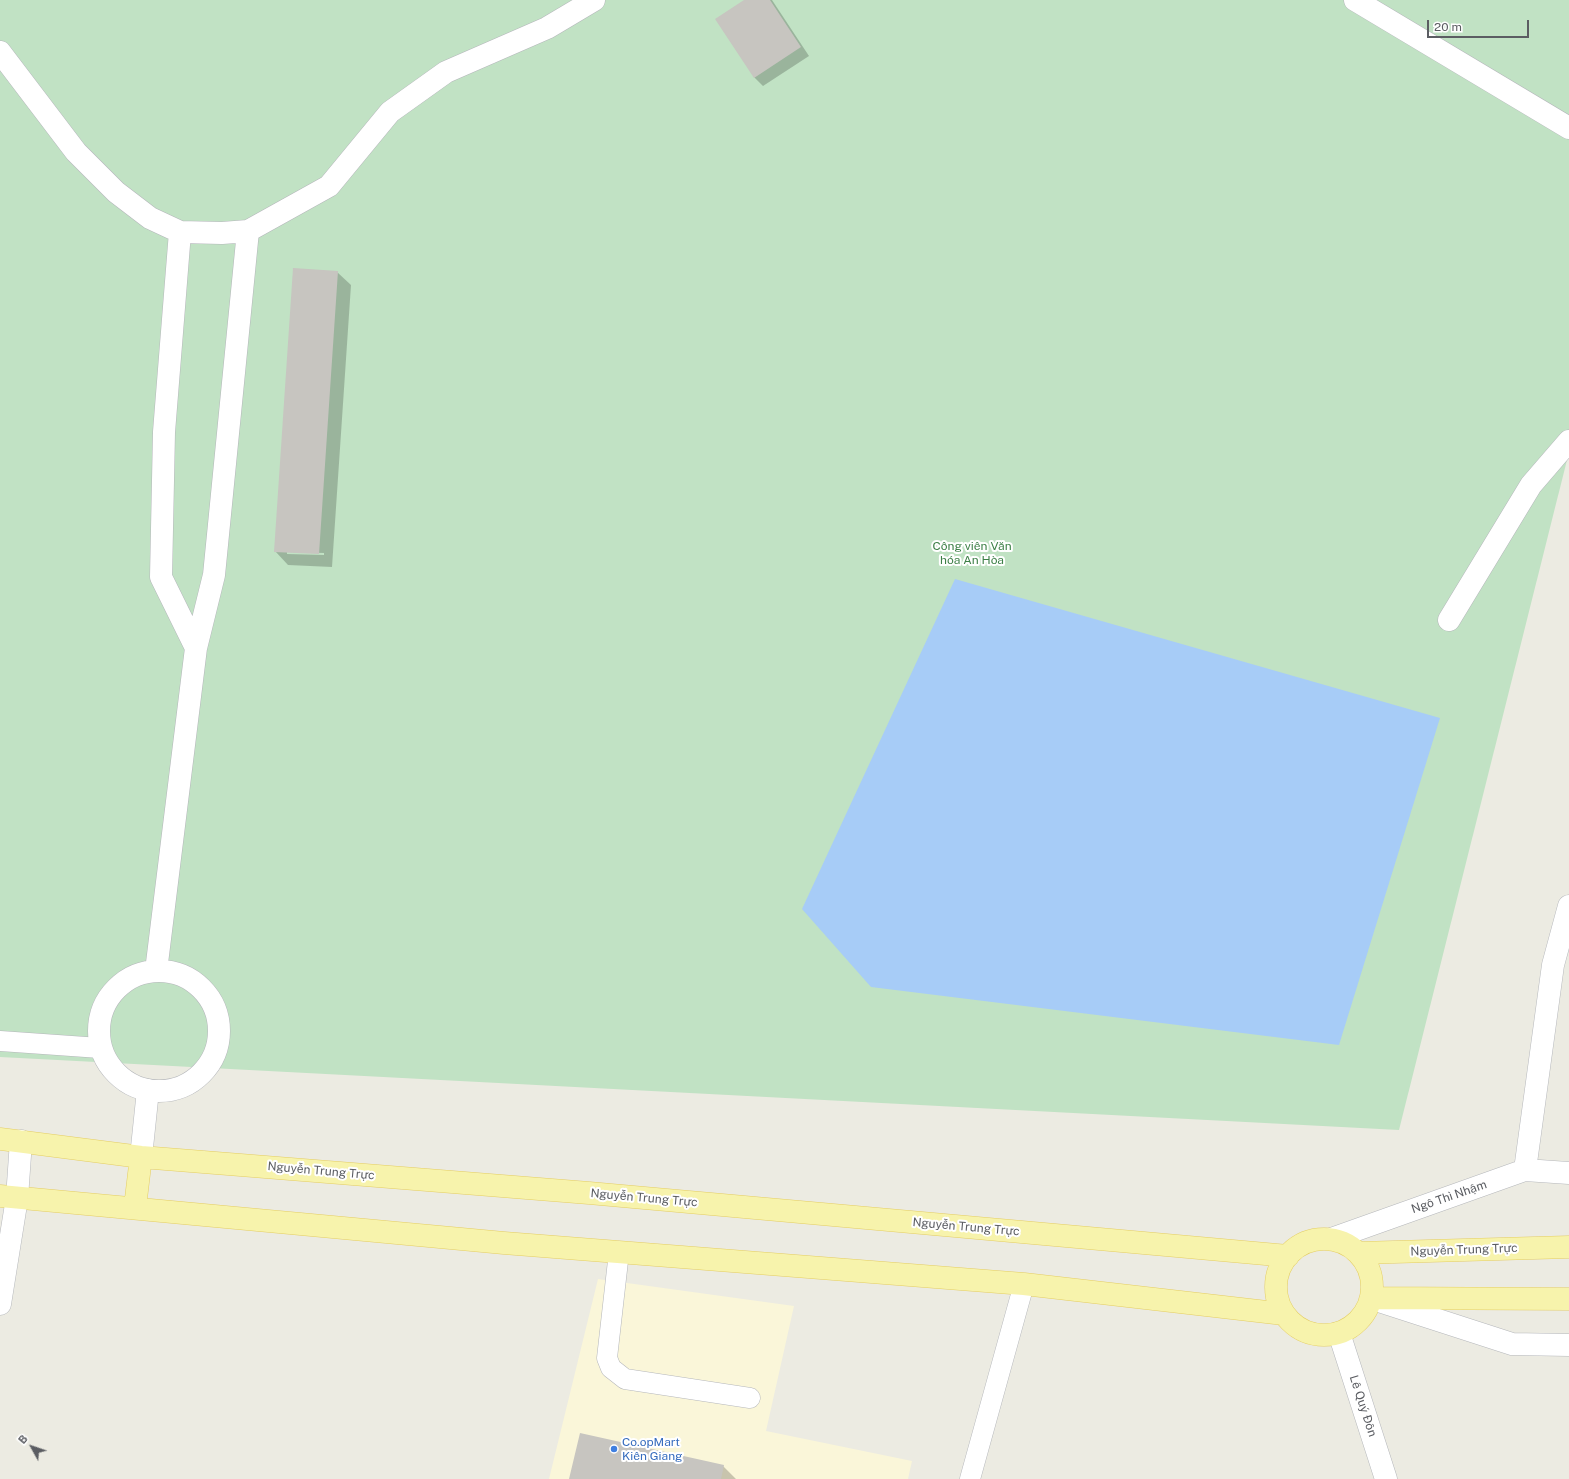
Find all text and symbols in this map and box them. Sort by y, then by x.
scale bar [1429,12,1531,38]
text: 20 m [1434,20,1462,34]
park label: Công viên Văn hóa An Hòa [932,539,1012,567]
street label: Nguyễn Trung Trực [267,1159,375,1183]
street label: Ngô Thì Nhậm [1409,1177,1489,1217]
street label: Nguyễn Trung Trực [590,1186,698,1210]
street label: Nguyễn Trung Trực [912,1215,1020,1239]
street label: Nguyễn Trung Trực [1410,1241,1518,1259]
street label: Lê Quý Đôn [1346,1373,1380,1439]
north arrow [12,1427,52,1467]
text: B [16,1433,30,1446]
place label: Co.opMart Kiên Giang [622,1435,683,1463]
marker: Co.opMart Kiên Giang [609,1444,619,1454]

